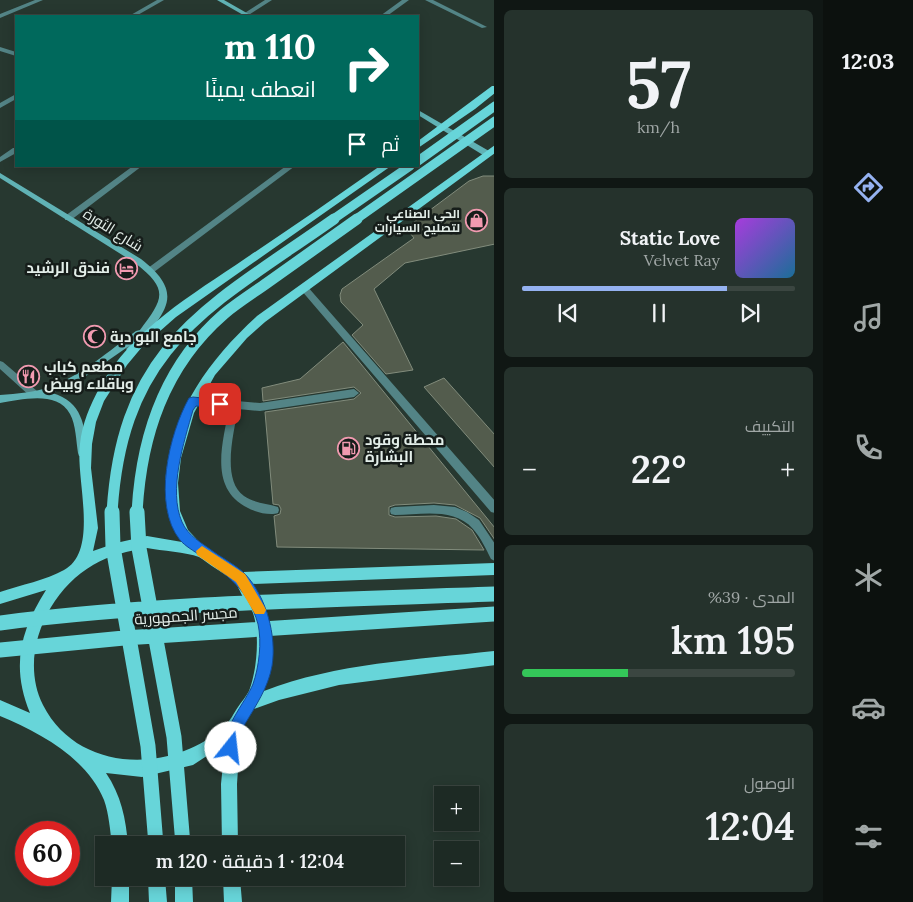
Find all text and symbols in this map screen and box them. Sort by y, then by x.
text: 110 m [224,24,316,69]
icon: right [334,35,399,100]
text: 57 [626,43,691,126]
text: 12:03 [842,47,894,75]
text: انعطف يمينًا [205,75,316,103]
text: km/h [637,117,680,137]
icon: arrive [343,130,371,158]
text: ثم [381,132,399,156]
icon: directions [851,170,886,205]
street label: شارع الثورة [79,204,147,257]
place label: الحي الصناعي لتصليح السيارات [375,206,460,237]
shop icon: الحي الصناعي لتصليح السيارات [464,209,488,233]
text: Static Love [620,226,720,250]
text: Velvet Ray [644,250,720,270]
hotel icon: فندق الرشيد [114,256,138,280]
place label: فندق الرشيد [26,258,110,277]
icon: previous [554,299,582,327]
icon: pause [645,299,673,327]
icon: next [736,299,764,327]
icon: music [851,300,886,335]
mosque icon: جامع البو دبة [82,325,106,349]
place label: جامع البو دبة [110,327,197,347]
place label: مطعم كباب وباقلاء وبيض [44,357,134,393]
restaurant icon: مطعم كباب وباقلاء وبيض [16,364,40,388]
pin [199,383,241,425]
icon: arrive [206,390,234,418]
text: التكييف [745,416,795,436]
place label: محطة وقود البشارة [365,430,444,466]
icon: phone [851,430,886,465]
fuel station icon: محطة وقود البشارة [337,437,361,461]
text: 22° [631,445,686,493]
text: − [522,452,537,488]
text: + [780,452,795,488]
icon: climate [851,560,886,595]
text: المدى · 39% [708,587,795,607]
street label: مجسر الجمهورية [134,602,238,630]
text: 195 km [671,616,795,664]
icon: car [851,690,886,725]
position arrow [204,721,256,773]
text: الوصول [744,773,795,793]
map controls [434,786,479,886]
button: + [434,786,479,831]
text: 12:04 [706,802,795,850]
icon: filters [851,819,886,854]
speed limit sign: 60 [15,821,80,886]
button: − [434,841,479,886]
text: 12:04 · 1 دقيقة · 120 m [156,849,344,873]

